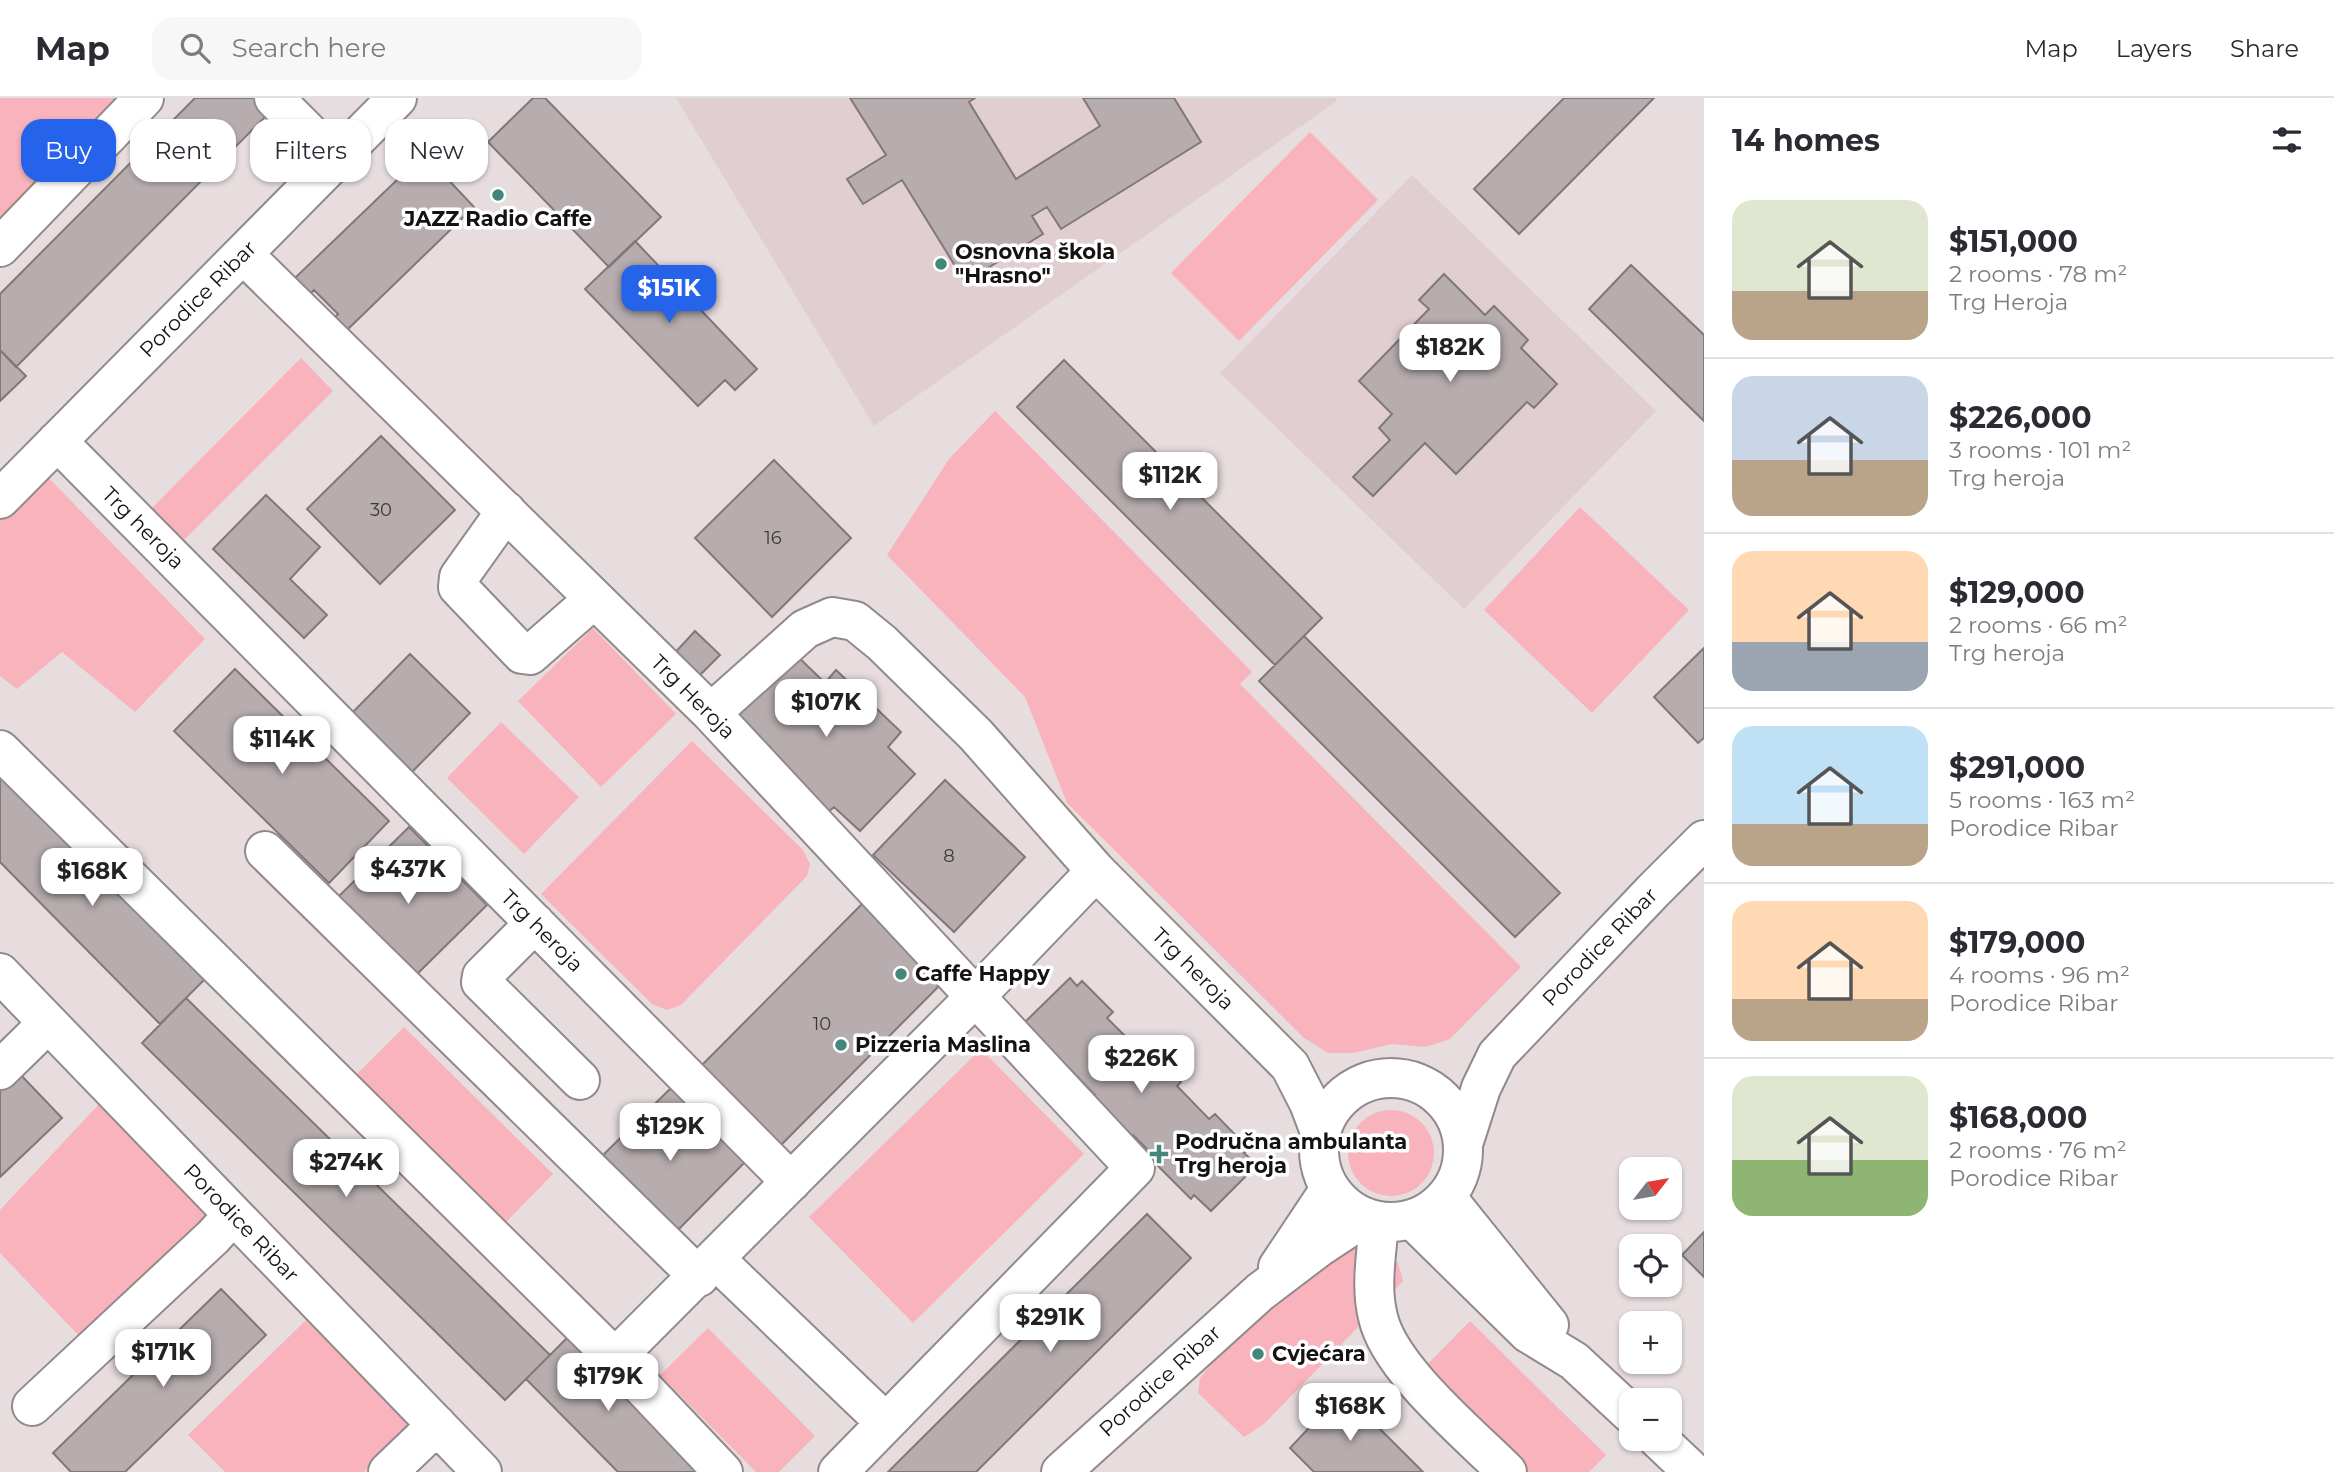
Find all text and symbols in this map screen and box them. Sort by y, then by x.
search box [152,17,642,80]
text: Map [35,28,110,68]
icon: search [176,29,214,67]
text: Search here [232,32,386,64]
text: Map [2024,34,2078,63]
text: Layers [2116,34,2192,63]
text: Share [2230,34,2299,63]
chip: Buy [21,119,116,182]
chip: Rent [130,119,236,182]
chip: Filters [250,119,371,182]
chip: New [385,119,488,182]
icon: filters [2268,121,2306,159]
text: 14 homes [1732,122,1880,159]
marker: JAZZ Radio Caffe [490,187,506,203]
place label: JAZZ Radio Caffe [403,206,592,231]
text: $151,000 [1949,223,2078,260]
icon: home [1788,228,1872,312]
street label: Porodice Ribar [134,235,261,362]
place label: Osnovna škola "Hrasno" [955,239,1115,288]
marker: Osnovna škola "Hrasno" [933,256,949,272]
text: 2 rooms · 78 m² [1949,260,2127,288]
pin: $151K [620,266,718,325]
text: $151K [637,274,701,302]
text: Trg Heroja [1949,288,2068,316]
pin: $182K [1401,324,1499,384]
text: $182K [1415,333,1485,361]
text: $226,000 [1949,399,2092,436]
icon: home [1788,404,1872,488]
text: 3 rooms · 101 m² [1949,436,2131,464]
pin: $112K [1121,452,1219,512]
text: $112K [1138,461,1202,489]
text: Trg heroja [1949,464,2065,492]
street label: Trg heroja [97,481,190,574]
house number: 30 [370,499,392,521]
house number: 16 [764,527,782,549]
text: $129,000 [1949,574,2085,611]
icon: home [1788,579,1872,663]
text: 2 rooms · 66 m² [1949,611,2128,639]
text: Trg heroja [1949,639,2065,667]
street label: Trg Heroja [646,649,741,744]
pin: $107K [777,680,875,739]
text: $107K [791,688,861,716]
pin: $114K [233,716,331,776]
text: $114K [249,725,315,753]
text: $291,000 [1949,749,2085,786]
icon: home [1788,754,1872,838]
text: 5 rooms · 163 m² [1949,786,2135,814]
text: Porodice Ribar [1949,814,2119,842]
house number: 8 [943,845,955,867]
pin: $437K [359,846,457,906]
pin: $168K [43,848,141,908]
text: $437K [370,855,446,883]
text: $168K [57,857,127,885]
street label: Porodice Ribar [1537,882,1662,1011]
street label: Trg heroja [496,884,589,977]
street label: Trg heroja [1147,922,1240,1015]
text: $179,000 [1949,924,2086,961]
icon: home [1788,929,1872,1013]
place label: Caffe Happy [915,961,1050,986]
text: 4 rooms · 96 m² [1949,961,2130,989]
marker: Caffe Happy [893,966,909,982]
text: Porodice Ribar [1949,989,2119,1017]
house number: 10 [813,1013,831,1035]
place label: Pizzeria Maslina [855,1032,1031,1057]
pin: $226K [1092,1035,1190,1095]
marker: Pizzeria Maslina [833,1037,849,1053]
text: $226K [1104,1044,1178,1072]
text: $168,000 [1949,1099,2087,1136]
pin: $129K [621,1104,719,1163]
icon: home [1788,1104,1872,1188]
text: $129K [636,1112,704,1140]
place label: Područna ambulanta Trg heroja [1175,1129,1407,1178]
text: 2 rooms · 76 m² [1949,1136,2127,1164]
pin: $274K [297,1140,395,1199]
marker: Područna ambulanta Trg heroja [1149,1144,1169,1164]
text: $274K [309,1148,383,1176]
north arrow [1619,1157,1682,1220]
map controls [1619,1157,1682,1451]
street label: Porodice Ribar [179,1158,304,1287]
text: Porodice Ribar [1949,1164,2119,1192]
button: locate [1619,1234,1682,1297]
pin: $291K [1001,1294,1099,1354]
text: $291K [1016,1303,1084,1331]
button: + [1619,1311,1682,1374]
street label: Porodice Ribar [1094,1320,1226,1442]
pin: $171K [114,1330,212,1389]
text: $171K [131,1338,195,1366]
place label: Cvjećara [1272,1341,1366,1366]
marker: Cvjećara [1250,1346,1266,1362]
pin: $179K [559,1354,657,1413]
text: $179K [573,1362,643,1390]
pin: $168K [1301,1384,1399,1443]
button: − [1619,1388,1682,1451]
text: $168K [1315,1392,1385,1420]

